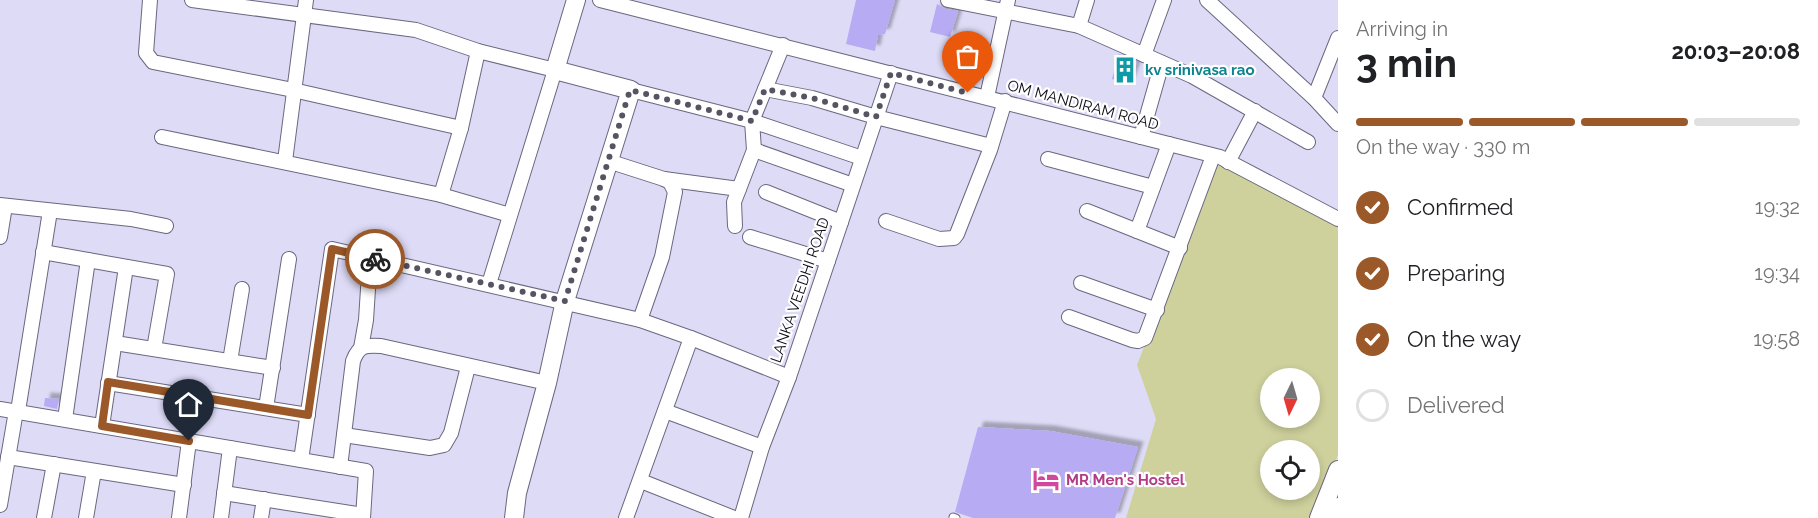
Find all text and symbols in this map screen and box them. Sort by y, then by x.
text: Arriving in [1356,17,1448,41]
pin [942,31,993,93]
text: 20:03–20:08 [1671,38,1800,64]
icon: bag [951,40,984,73]
text: 3 min [1356,40,1457,86]
building icon: kv srinivasa rao [1110,55,1140,85]
place label: kv srinivasa rao [1145,61,1254,79]
street label: OM MANDIRAM ROAD [1005,76,1161,134]
text: On the way · 330 m [1356,135,1530,159]
icon: check [1356,191,1389,224]
text: Confirmed [1407,194,1514,220]
text: 19:32 [1755,195,1800,219]
street label: LANKA VEEDHI ROAD [767,215,833,365]
courier [345,229,405,289]
icon: bike [359,243,392,276]
icon: check [1356,257,1389,290]
text: Preparing [1407,260,1505,286]
text: 19:34 [1754,261,1800,285]
icon: check [1356,323,1389,356]
text: On the way [1407,326,1521,352]
text: 19:58 [1753,327,1800,351]
north arrow [1260,368,1320,428]
map controls [1260,368,1320,500]
pin [163,379,214,441]
icon: home [172,388,205,421]
text: Delivered [1407,392,1505,418]
button: locate [1260,440,1320,500]
hotel icon: MR Men's Hostel [1031,465,1061,495]
place label: MR Men's Hostel [1066,471,1185,489]

